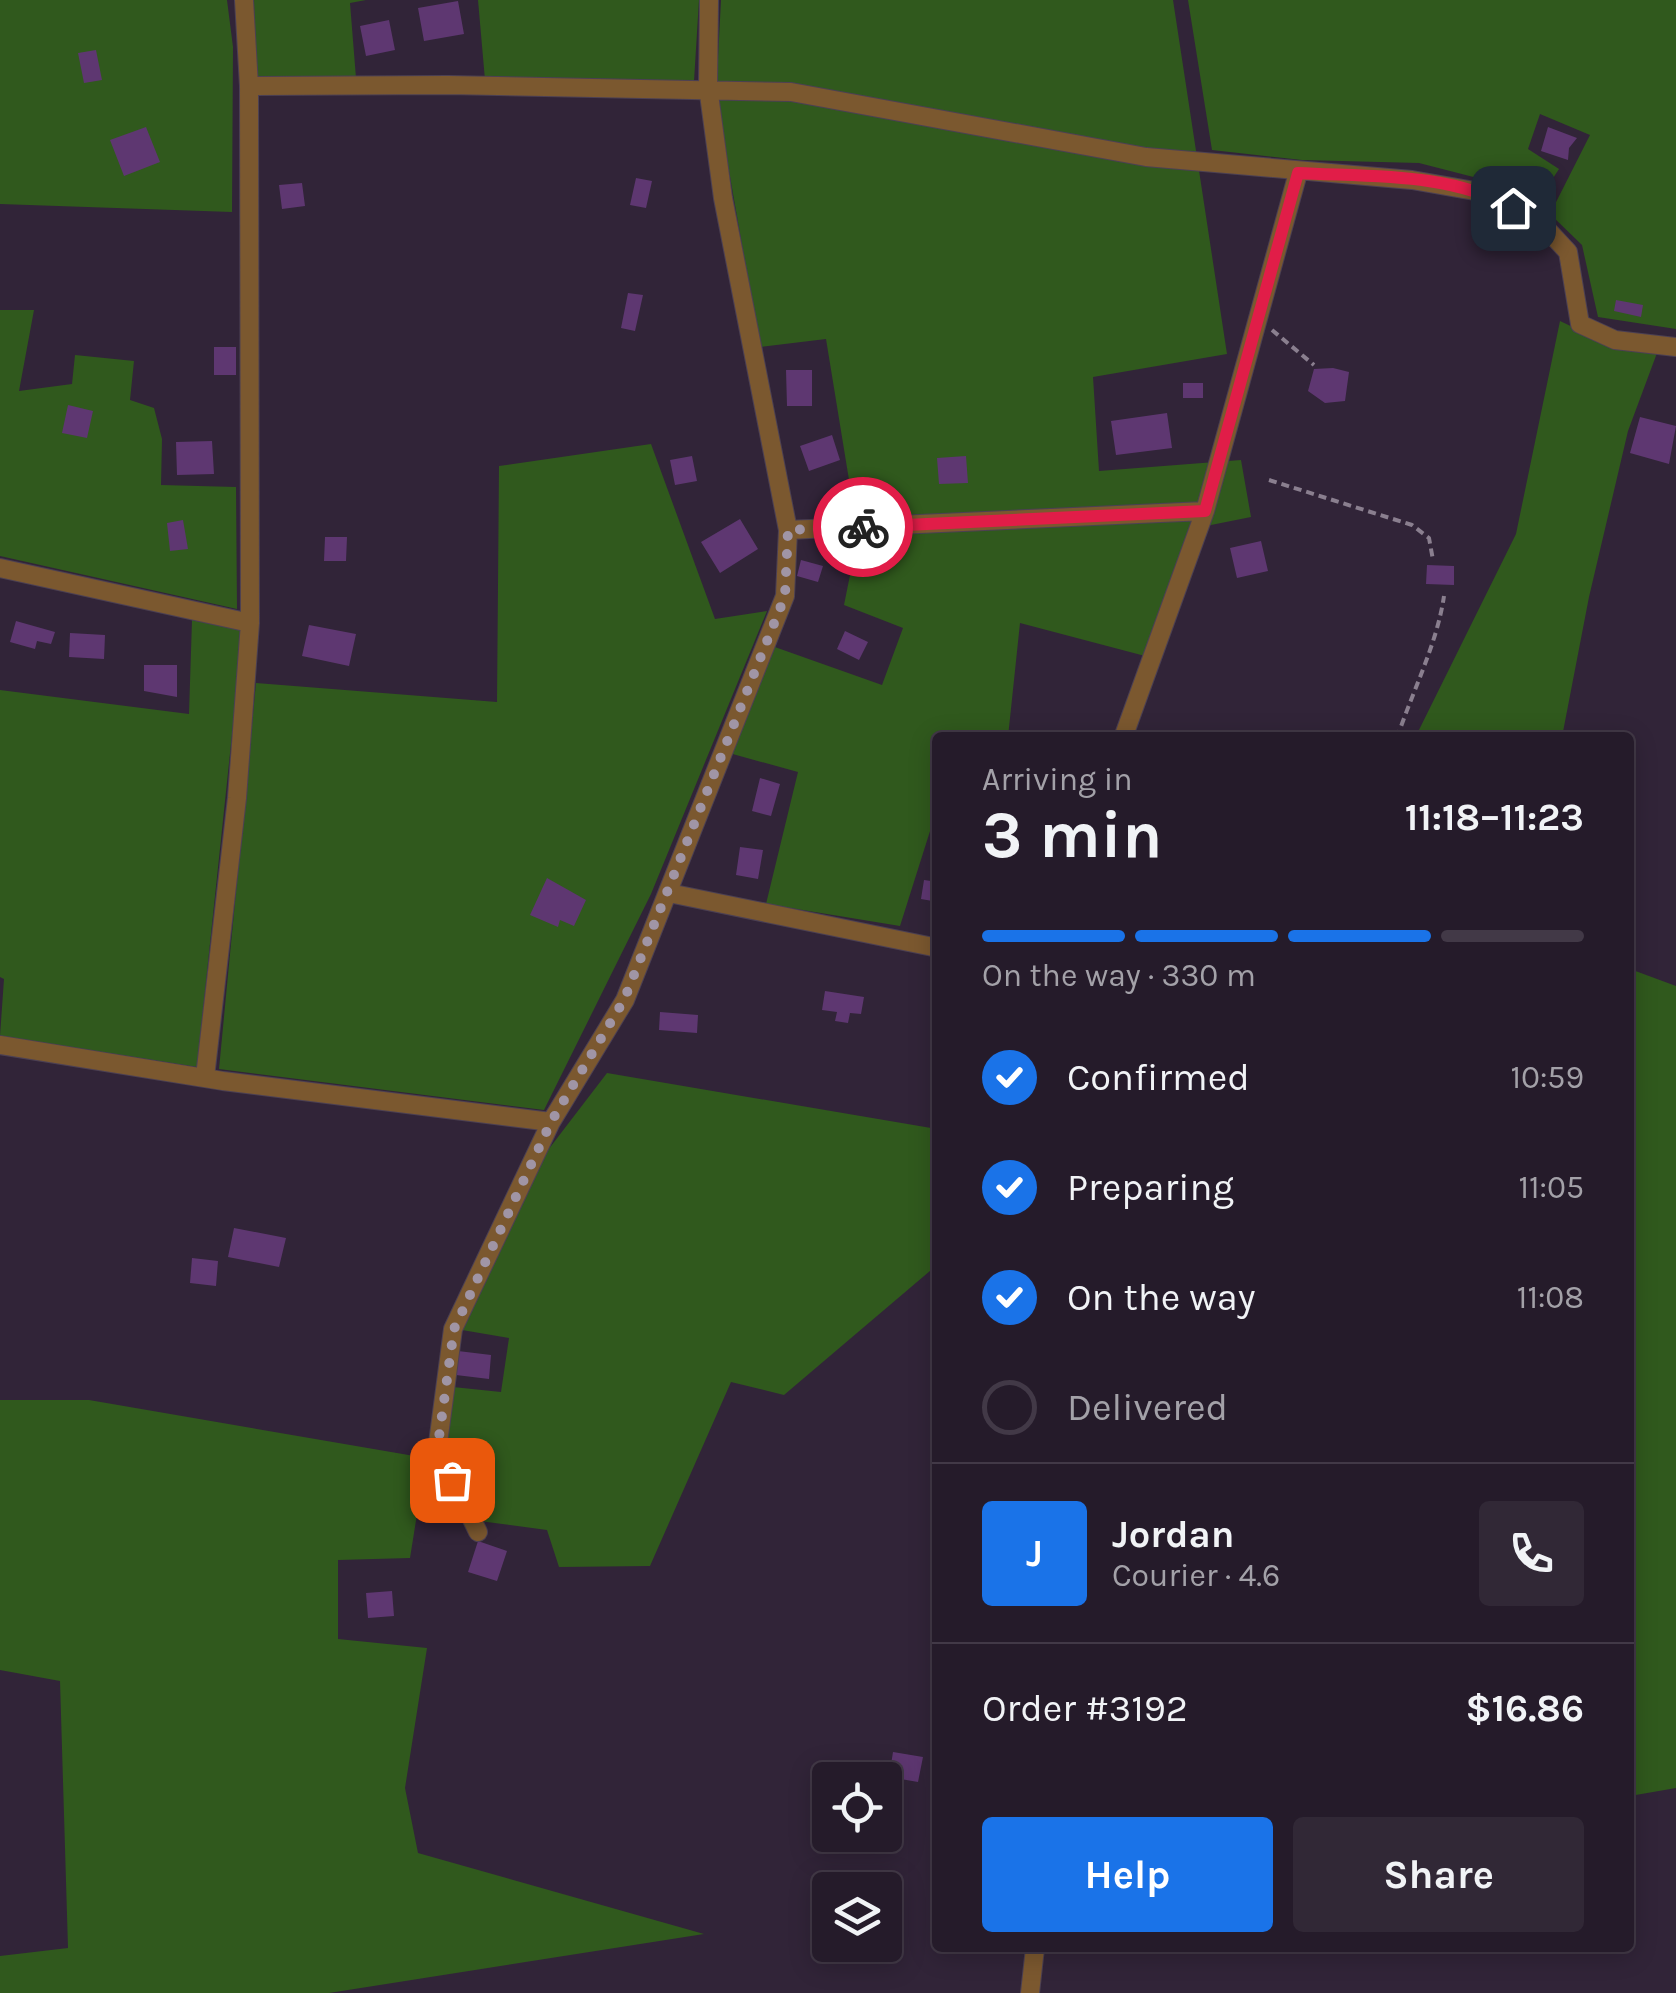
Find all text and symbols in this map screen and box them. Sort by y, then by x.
pin [1471,166,1556,251]
icon: home [1486,181,1541,236]
courier [813,477,913,577]
icon: bike [836,500,891,555]
text: Arriving in [982,761,1133,798]
text: 11:18–11:23 [1405,795,1584,840]
text: 3 min [982,797,1162,873]
text: On the way · 330 m [982,957,1256,994]
icon: check [982,1050,1037,1105]
text: Confirmed [1067,1055,1250,1100]
text: 10:59 [1510,1059,1584,1096]
icon: check [982,1160,1037,1215]
text: Preparing [1067,1165,1234,1210]
text: 11:05 [1518,1169,1584,1206]
icon: check [982,1270,1037,1325]
text: On the way [1067,1275,1255,1320]
text: 11:08 [1517,1279,1584,1316]
text: Delivered [1067,1385,1228,1430]
pin [410,1438,495,1523]
icon: bag [425,1453,480,1508]
button: phone [1479,1501,1584,1606]
text: Jordan [1112,1512,1235,1557]
text: J [1026,1531,1043,1576]
text: Courier · 4.6 [1112,1557,1280,1594]
text: Order #3192 [982,1686,1188,1731]
text: $16.86 [1465,1686,1584,1731]
map controls [812,1762,902,1962]
button: locate [812,1762,902,1852]
button: Help [982,1817,1273,1932]
button: Share [1293,1817,1584,1932]
button: layers [812,1872,902,1962]

